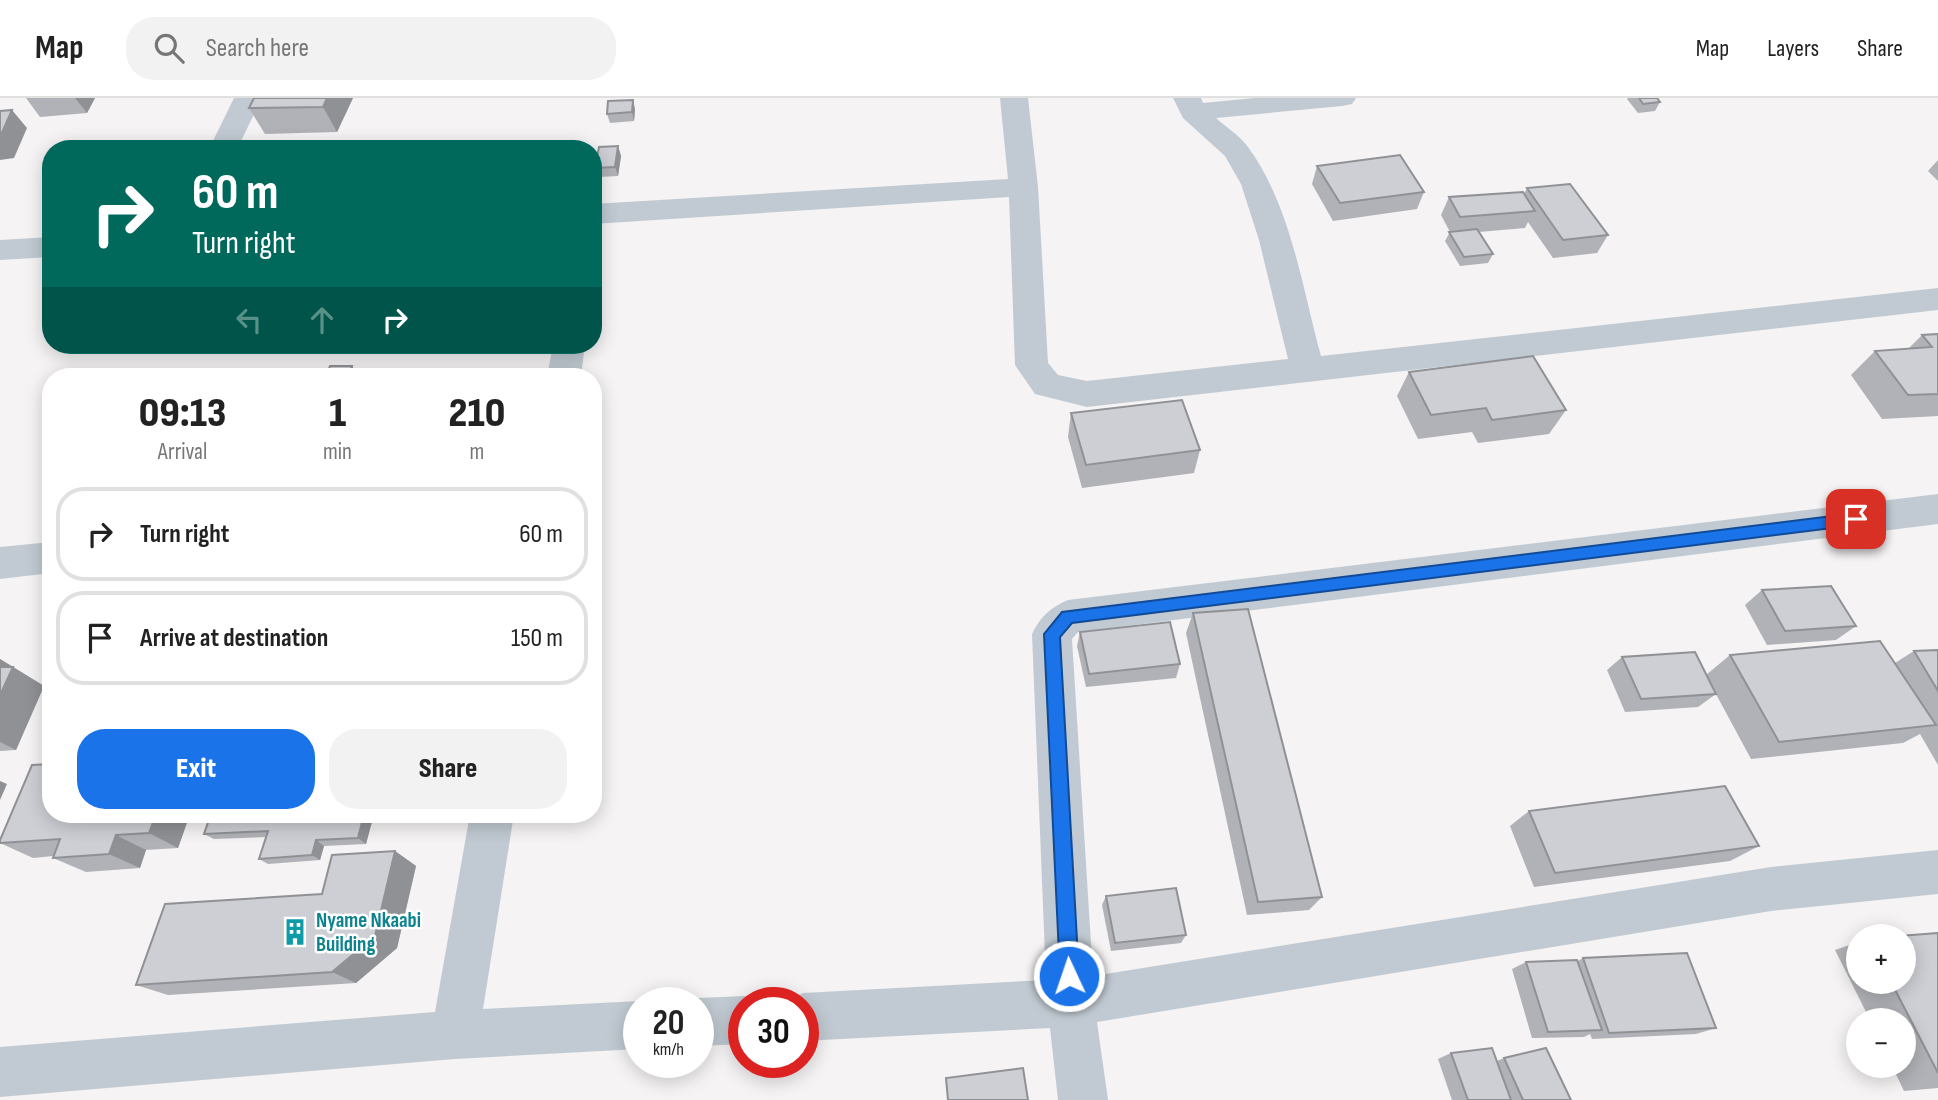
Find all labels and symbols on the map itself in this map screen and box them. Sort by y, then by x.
pin [1826,489,1886,549]
place label: Nyame Nkaabi Building [316,908,421,957]
building icon: Nyame Nkaabi Building [280,917,310,947]
position arrow [1032,939,1106,1013]
speed limit sign: 30 [728,987,819,1078]

